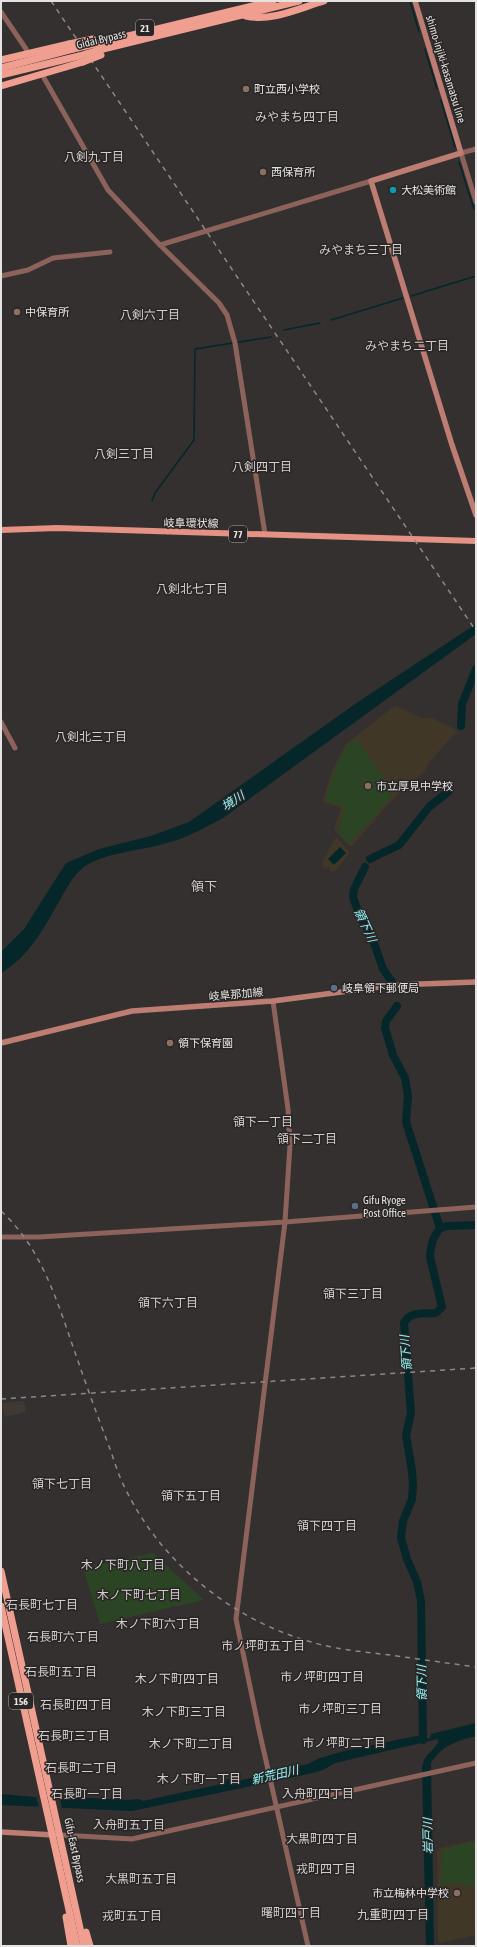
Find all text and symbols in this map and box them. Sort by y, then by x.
street label: shimo-injiki-kasamatsu line [424,14,468,124]
road number: 21 [136,20,154,36]
street label: Gidai Bypass [75,27,127,51]
place label: 町立西小学校 [254,83,320,95]
marker: 町立西小学校 [241,84,251,94]
district label: みやまち四丁目 [255,110,339,124]
district label: 八剣九丁目 [64,150,124,164]
place label: 西保育所 [271,166,316,178]
marker: 西保育所 [258,167,268,177]
place label: 大松美術館 [401,184,456,196]
marker: 大松美術館 [388,185,398,195]
district label: みやまち三丁目 [319,243,403,257]
place label: 中保育所 [25,306,70,318]
marker: 中保育所 [12,307,22,317]
district label: 八剣六丁目 [120,308,180,322]
district label: みやまち二丁目 [365,339,449,353]
district label: 八剣三丁目 [94,447,154,461]
district label: 八剣四丁目 [232,460,292,474]
street label: 岐阜環状線 [163,517,219,529]
road number: 77 [229,526,247,542]
district label: 八剣北七丁目 [156,582,228,596]
district label: 八剣北三丁目 [55,730,127,744]
place label: 市立厚見中学校 [376,780,453,792]
marker: 市立厚見中学校 [363,781,373,791]
water label: 境川 [219,788,249,813]
district label: 領下 [191,879,217,894]
water label: 領下川 [351,906,380,946]
place label: 岐阜領下郵便局 [342,982,419,994]
marker: 岐阜領下郵便局 [329,983,339,993]
street label: 岐阜那加線 [208,986,264,1002]
place label: 領下保育園 [178,1037,233,1049]
marker: 領下保育園 [165,1038,175,1048]
district label: 領下一丁目 [233,1115,293,1129]
district label: 領下二丁目 [277,1132,337,1146]
place label: Gifu Ryoge Post Office [363,1194,406,1219]
marker: Gifu Ryoge Post Office [350,1201,360,1211]
district label: 領下三丁目 [323,1287,383,1301]
district label: 領下六丁目 [138,1296,198,1310]
water label: 領下川 [397,1332,415,1372]
district label: 領下七丁目 [32,1477,92,1491]
district label: 領下五丁目 [161,1489,221,1503]
district label: 領下四丁目 [297,1519,357,1533]
district label: 木ノ下町八丁目 [81,1558,165,1572]
district label: 木ノ下町七丁目 [97,1588,181,1602]
district label: 石長町七丁目 [6,1598,78,1612]
district label: 木ノ下町六丁目 [116,1617,200,1631]
district label: 石長町六丁目 [27,1630,99,1644]
district label: 市ノ坪町五丁目 [221,1639,305,1653]
water label: 領下川 [415,1663,429,1701]
district label: 石長町五丁目 [25,1665,97,1679]
district label: 市ノ坪町四丁目 [280,1670,364,1684]
district label: 木ノ下町四丁目 [135,1672,219,1686]
road number: 156 [9,1693,33,1709]
district label: 石長町四丁目 [40,1698,112,1712]
district label: 市ノ坪町三丁目 [298,1702,382,1716]
district label: 木ノ下町三丁目 [142,1705,226,1719]
district label: 石長町三丁目 [38,1729,110,1743]
district label: 市ノ坪町二丁目 [302,1736,386,1750]
district label: 木ノ下町二丁目 [149,1737,233,1751]
district label: 石長町二丁目 [45,1761,117,1775]
water label: 新荒田川 [250,1762,302,1787]
district label: 木ノ下町一丁目 [157,1772,241,1786]
district label: 石長町一丁目 [51,1787,123,1801]
district label: 入舟町四丁目 [282,1787,354,1801]
water label: 岩戸川 [421,1816,435,1854]
street label: Gifu-East Bypass [62,1817,88,1883]
district label: 入舟町五丁目 [93,1818,165,1832]
district label: 大黒町四丁目 [286,1832,358,1846]
district label: 戎町四丁目 [296,1862,356,1876]
district label: 大黒町五丁目 [105,1872,177,1886]
place label: 市立梅林中学校 [372,1887,449,1899]
marker: 市立梅林中学校 [452,1888,462,1898]
district label: 曙町四丁目 [261,1906,321,1920]
district label: 九重町四丁目 [357,1908,429,1922]
district label: 戎町五丁目 [102,1909,162,1923]

